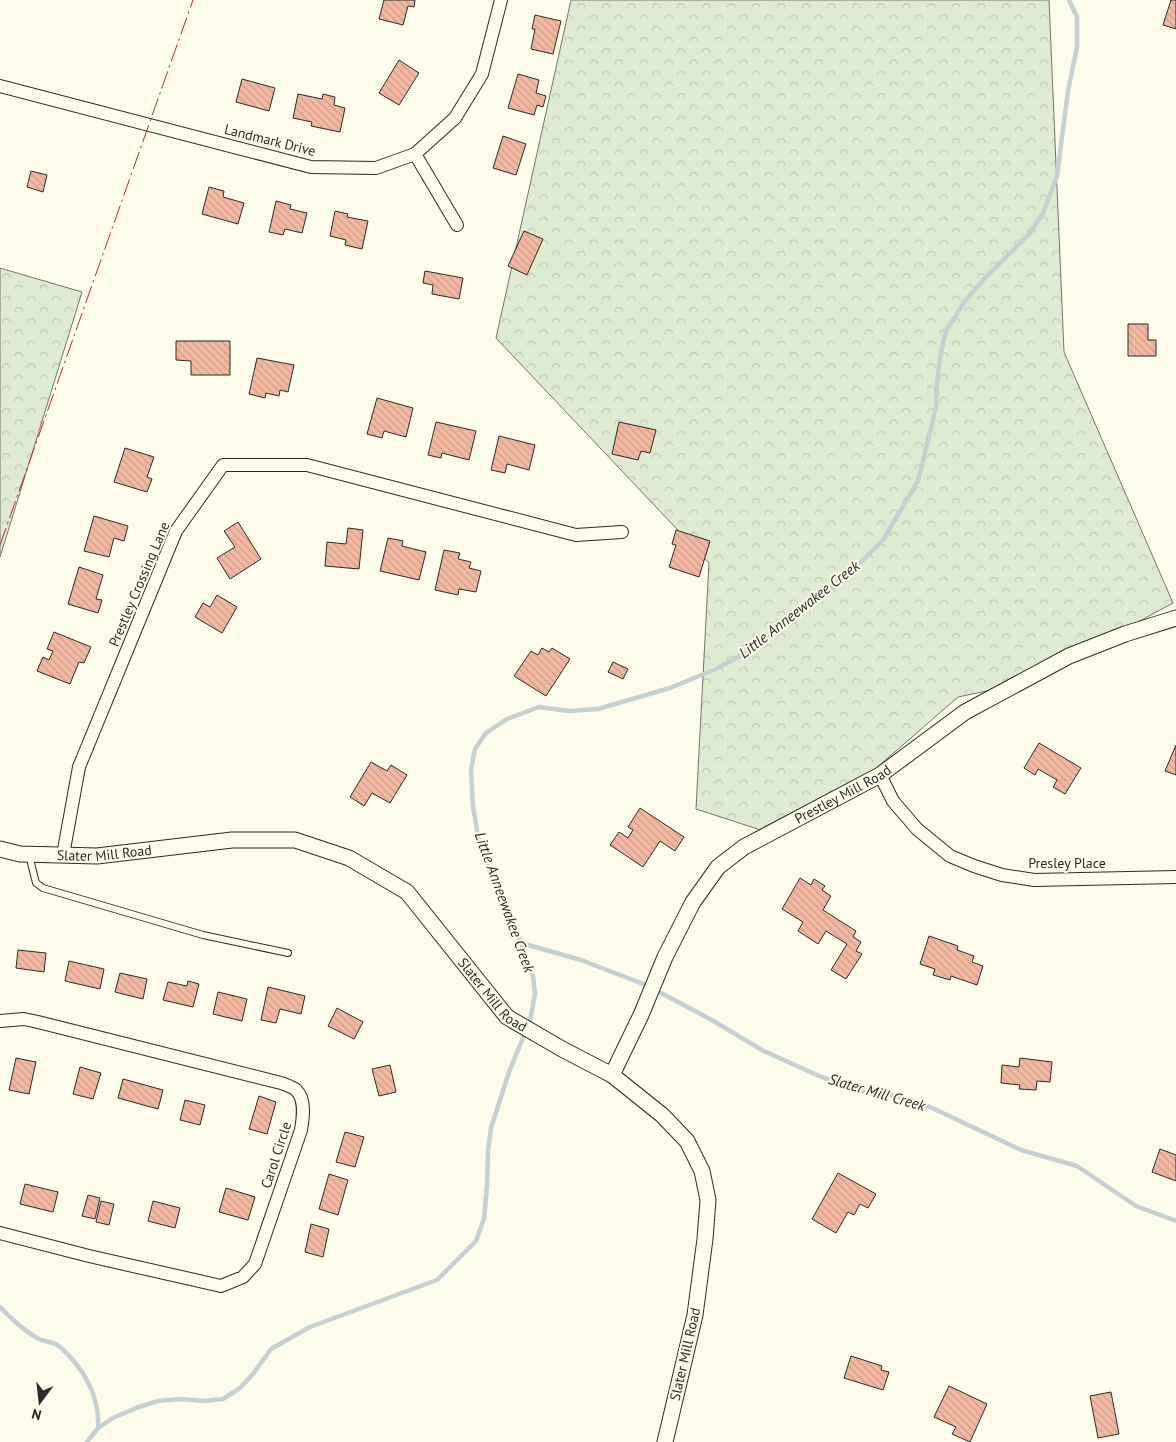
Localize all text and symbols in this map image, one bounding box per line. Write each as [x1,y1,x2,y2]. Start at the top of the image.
street label: Landmark Drive [222,120,318,160]
street label: Prestley Crossing Lane [105,519,173,649]
water label: Little Anneewakee Creek [735,555,864,662]
street label: Prestley Mill Road [792,761,895,828]
water label: Little Anneewakee Creek [471,829,540,976]
street label: Slater Mill Road [57,841,153,865]
street label: Presley Place [1028,854,1106,872]
street label: Slater Mill Road [454,954,530,1036]
water label: Slater Mill Creek [826,1069,929,1115]
street label: Carol Circle [257,1119,295,1191]
street label: Slater Mill Road [666,1306,704,1402]
north arrow [15,1377,65,1427]
text: N [30,1405,43,1424]

